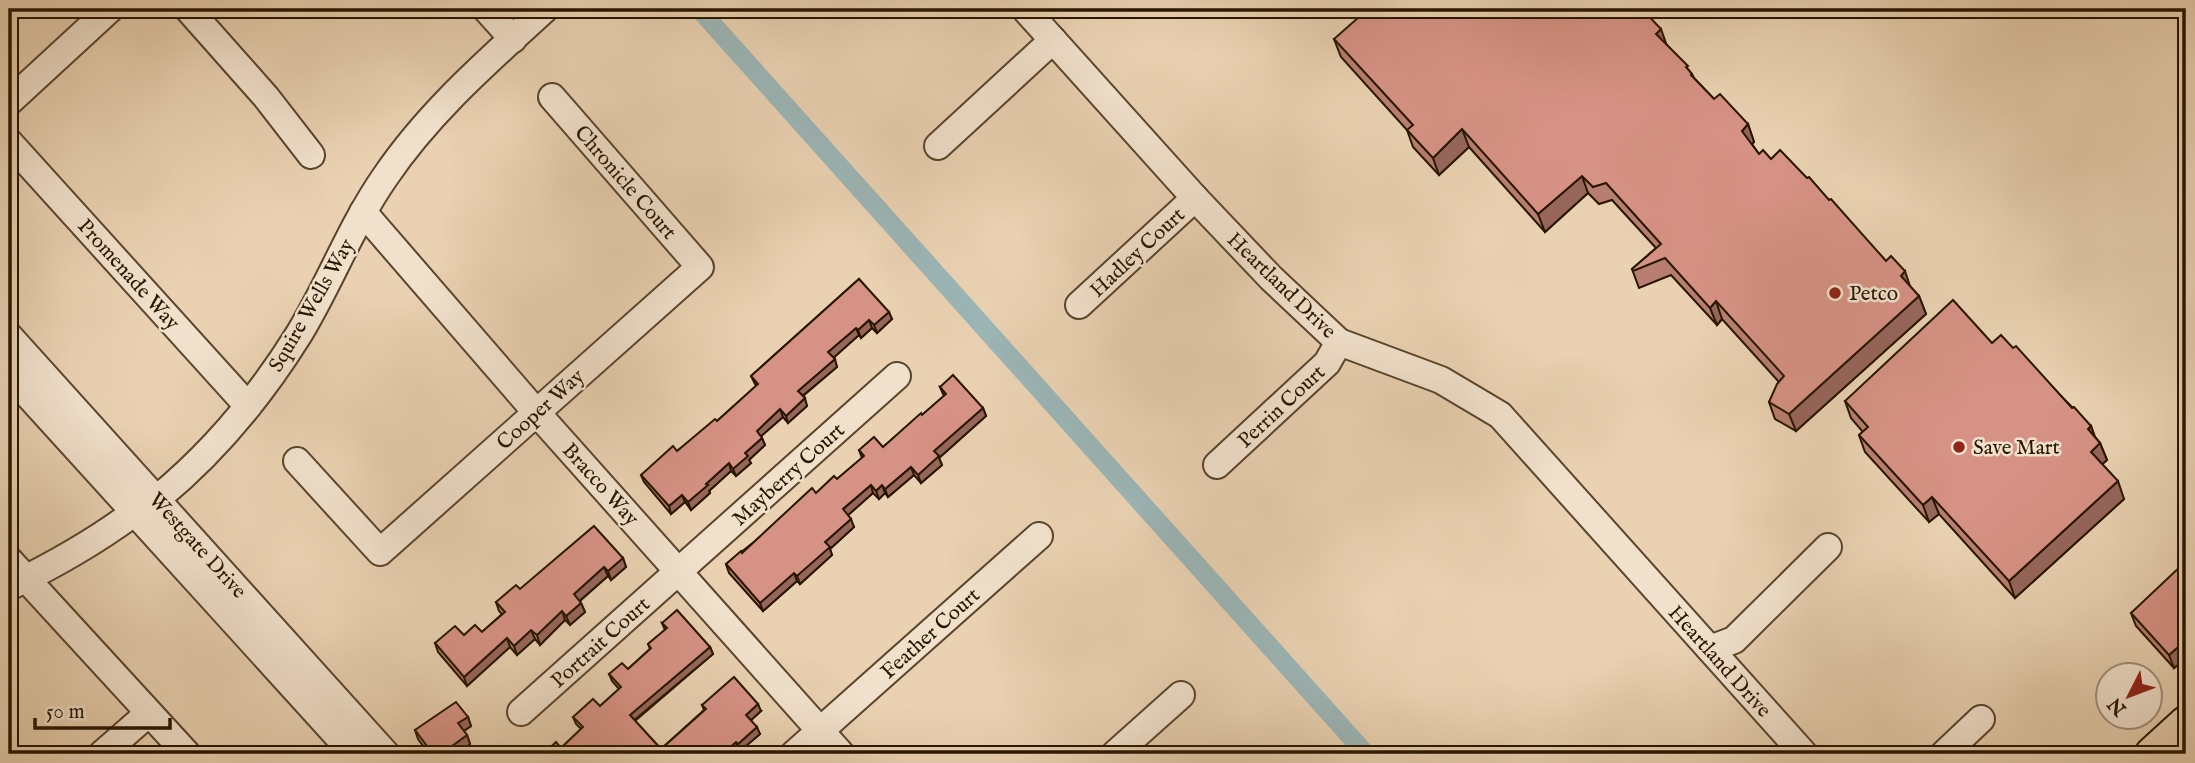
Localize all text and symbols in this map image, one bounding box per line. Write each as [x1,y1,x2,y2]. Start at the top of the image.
street label: Chronicle Court [568,120,682,246]
street label: Hadley Court [1085,202,1191,304]
street label: Promenade Way [71,214,185,337]
street label: Heartland Drive [1220,227,1342,345]
street label: Squire Wells Way [263,234,362,377]
place label: Petco [1849,281,1898,308]
marker: Petco [1827,285,1843,301]
street label: Perrin Court [1232,360,1332,455]
street label: Cooper Way [492,363,591,457]
street label: Mayberry Court [727,417,851,533]
place label: Save Mart [1973,435,2060,462]
street label: Bracco Way [556,438,645,533]
marker: Save Mart [1951,439,1967,455]
street label: Westgate Drive [142,487,252,605]
street label: Feather Court [876,583,986,686]
street label: Portrait Court [546,592,656,695]
street label: Heartland Drive [1661,600,1777,724]
north arrow [2094,662,2164,732]
scale bar [35,686,170,730]
text: N [2103,691,2133,721]
text: 50 m [46,699,85,726]

